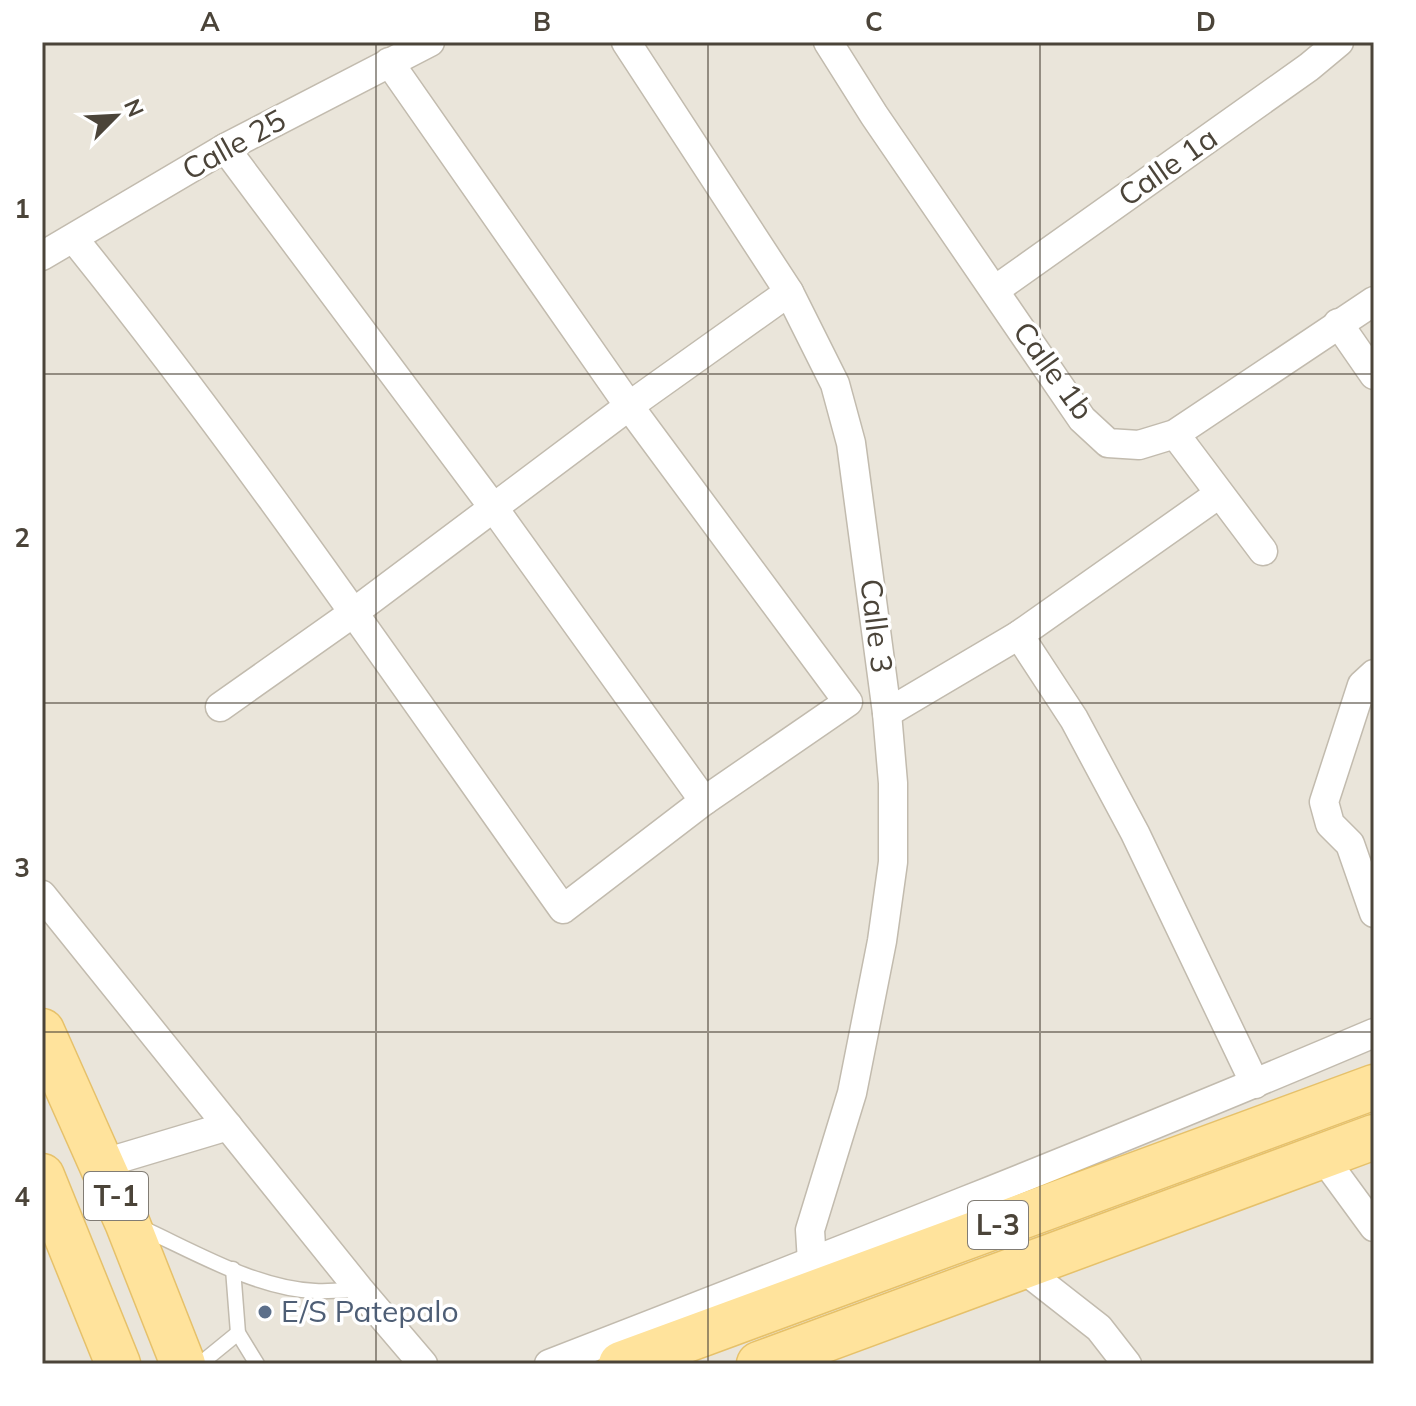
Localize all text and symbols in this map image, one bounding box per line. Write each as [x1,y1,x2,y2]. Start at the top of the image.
text: A [200,5,220,38]
text: B [533,5,551,38]
text: C [865,5,883,38]
text: D [1196,5,1216,38]
north arrow [76,76,156,156]
text: N [118,95,150,121]
street label: Calle 25 [175,100,292,188]
street label: Calle 1a [1110,118,1224,214]
text: 1 [14,192,30,225]
street label: Calle 1b [1005,314,1102,427]
text: 2 [14,521,30,554]
street label: Calle 3 [852,577,902,675]
text: 3 [14,851,30,884]
road number: T-1 [84,1172,148,1220]
text: 4 [14,1180,30,1213]
road number: L-3 [968,1201,1028,1249]
place label: E/S Patepalo [281,1292,459,1330]
marker: E/S Patepalo [256,1303,274,1321]

